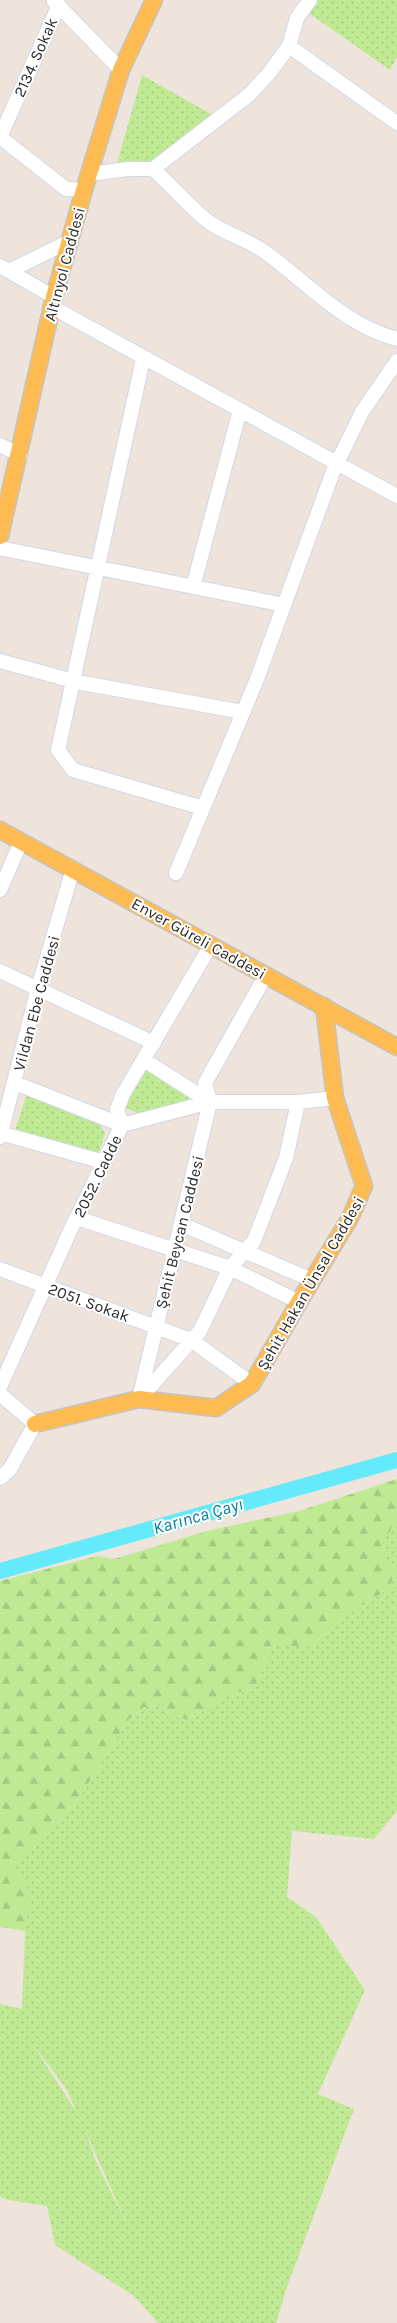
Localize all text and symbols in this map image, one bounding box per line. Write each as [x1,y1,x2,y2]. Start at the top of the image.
street label: 2134. Sokak [10,15,61,100]
street label: Altınyol Caddesi [40,205,89,323]
street label: Enver Güreli Caddesi [128,894,269,983]
street label: Vildan Ebe Caddesi [9,933,64,1073]
street label: 2052. Cadde [69,1132,126,1221]
street label: Şehit Beycan Caddesi [151,1154,208,1311]
street label: Şehit Hakan Ünsal Caddesi [253,1193,368,1374]
street label: 2051. Sokak [46,1279,132,1326]
water label: Karınca Çayı [150,1493,246,1539]

